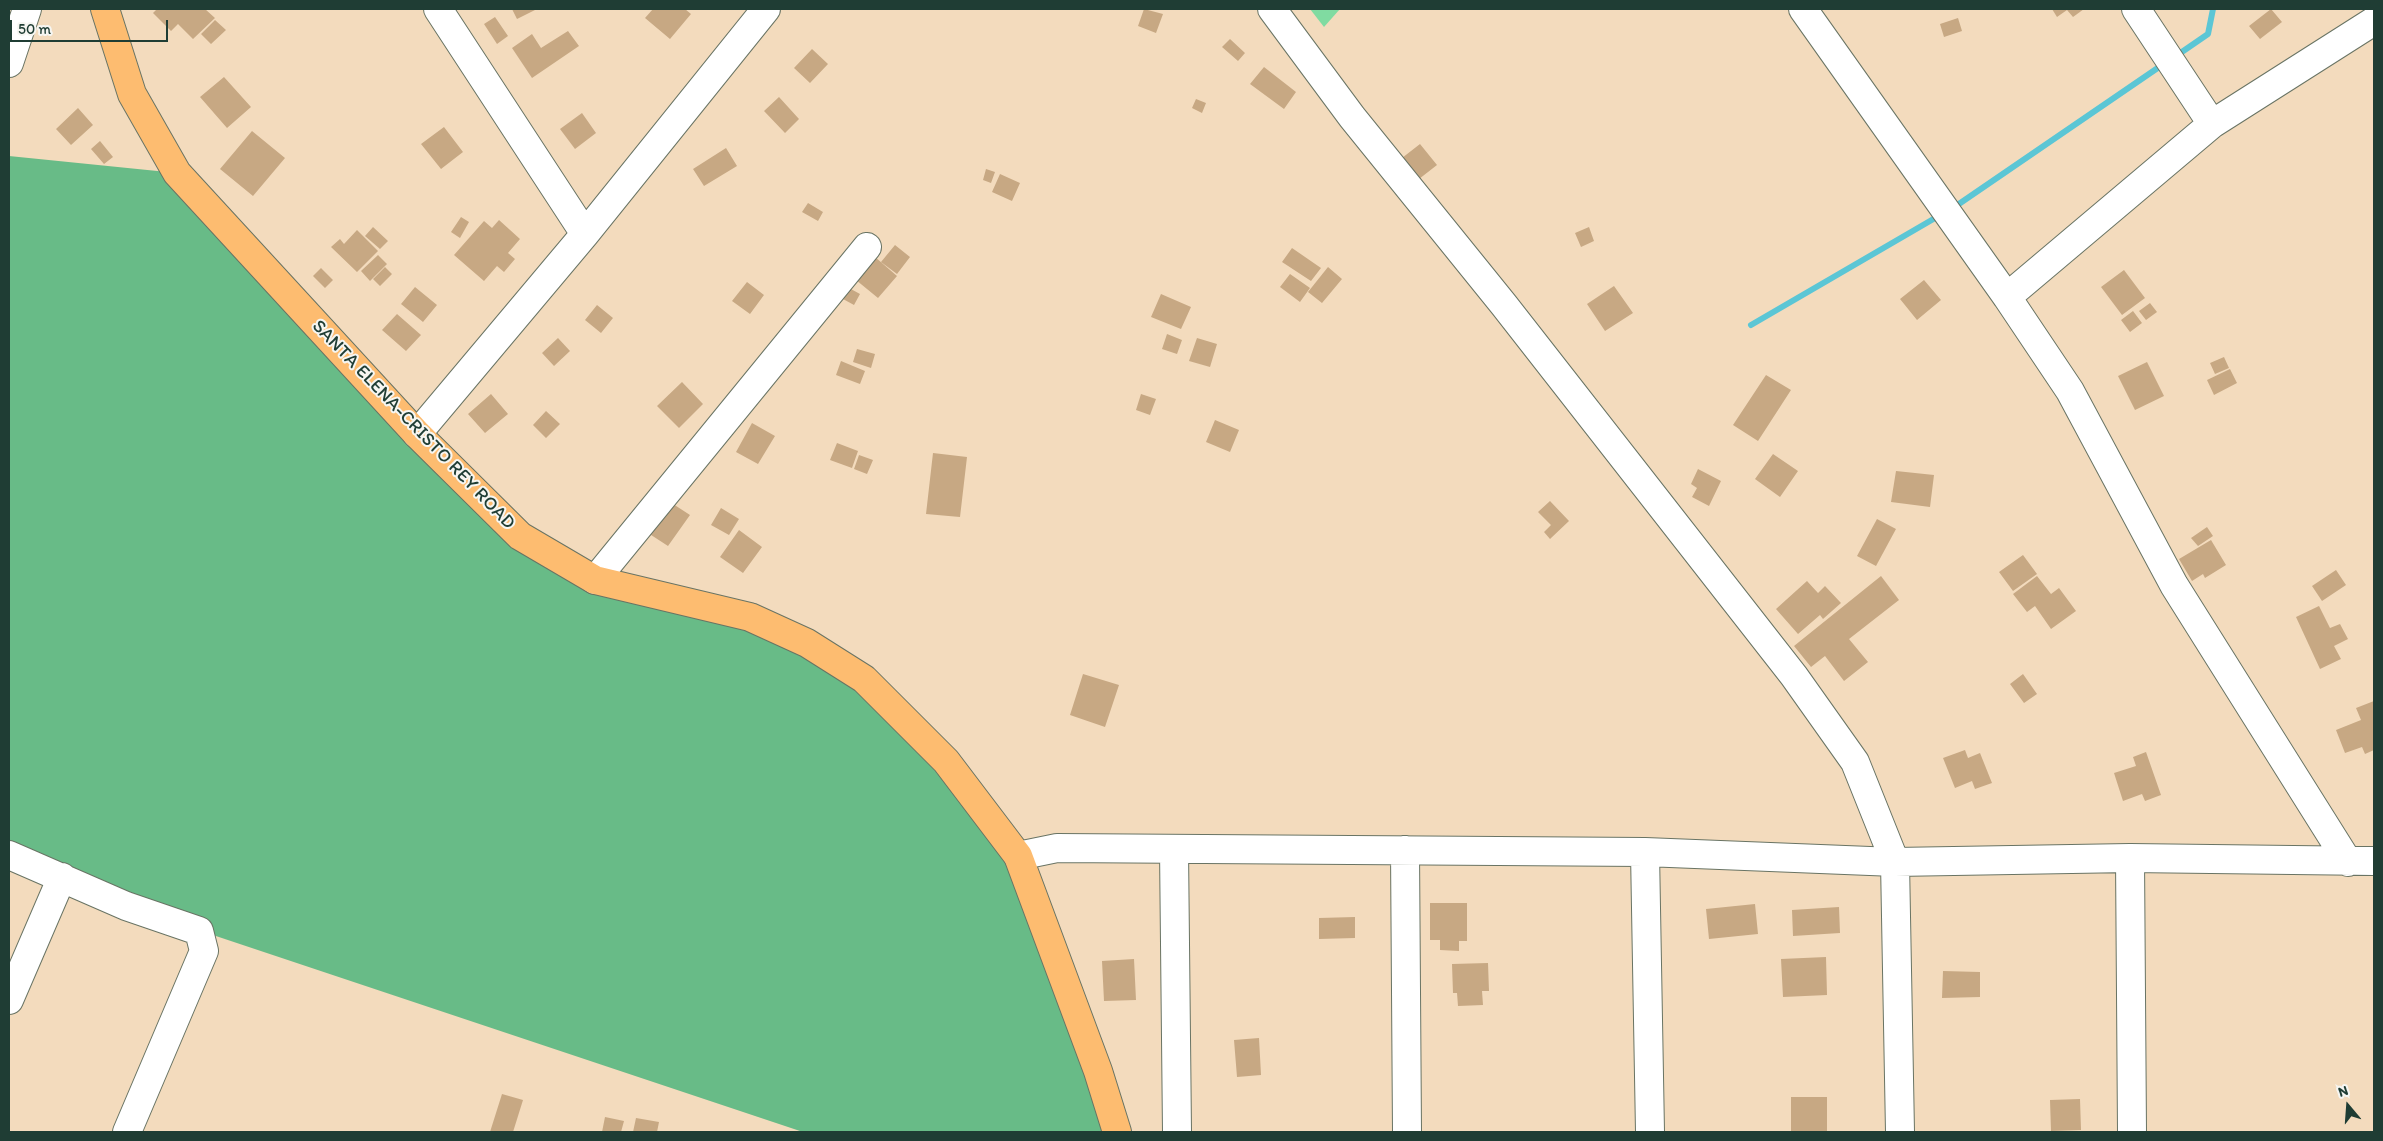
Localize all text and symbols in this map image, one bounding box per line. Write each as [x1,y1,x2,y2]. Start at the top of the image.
scale bar [12,10,170,42]
text: 50 m [18,20,51,38]
street label: SANTA ELENA-CRISTO REY ROAD [307,315,519,535]
north arrow [2323,1081,2373,1131]
text: N [2336,1082,2350,1101]

